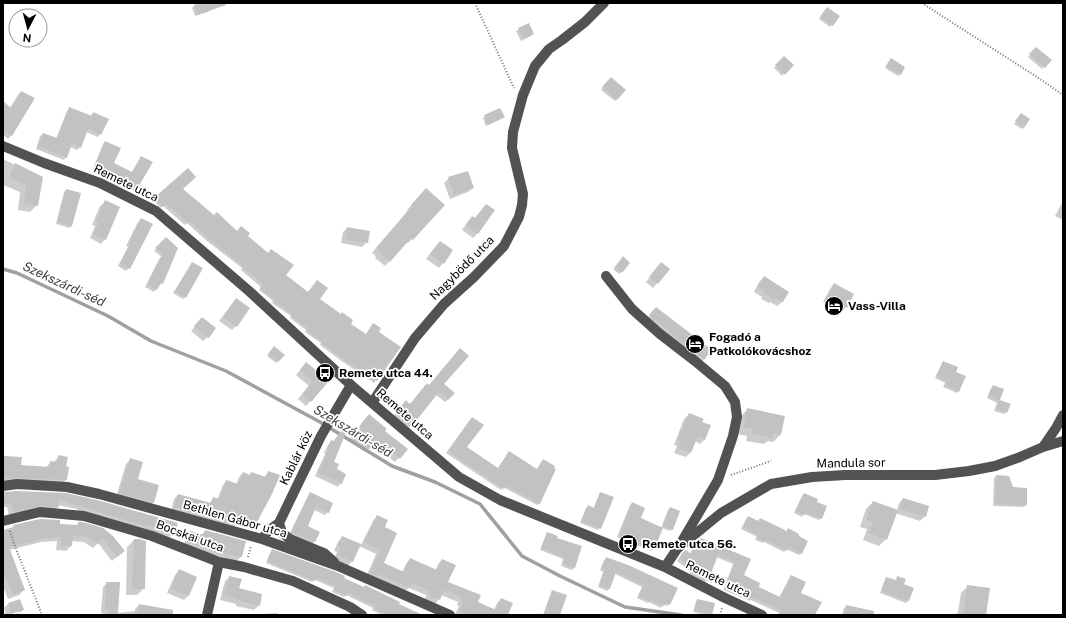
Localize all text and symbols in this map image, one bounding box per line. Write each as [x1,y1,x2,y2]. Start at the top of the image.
north arrow [8,8,48,48]
text: N [22,32,32,44]
street label: Remete utca [91,161,161,205]
street label: Nagybödő utca [427,233,497,303]
water label: Szekszárdi-séd [20,258,108,310]
hotel icon: Vass-Villa [823,295,845,317]
place label: Vass-Villa [848,299,906,313]
place label: Fogadó a Patkolókovácshoz [709,330,811,358]
hotel icon: Fogadó a Patkolókovácshoz [684,333,706,355]
bus stop icon: Remete utca 44. [314,362,336,384]
place label: Remete utca 44. [339,366,433,380]
street label: Remete utca [374,386,436,442]
water label: Szekszárdi-séd [311,402,395,461]
street label: Kablár köz [277,428,315,487]
street label: Mandula sor [816,455,886,471]
street label: Bethlen Gábor utca [181,497,289,541]
street label: Bocskai utca [154,517,226,555]
bus stop icon: Remete utca 56. [617,533,639,555]
place label: Remete utca 56. [642,537,736,551]
street label: Remete utca [683,557,753,601]

